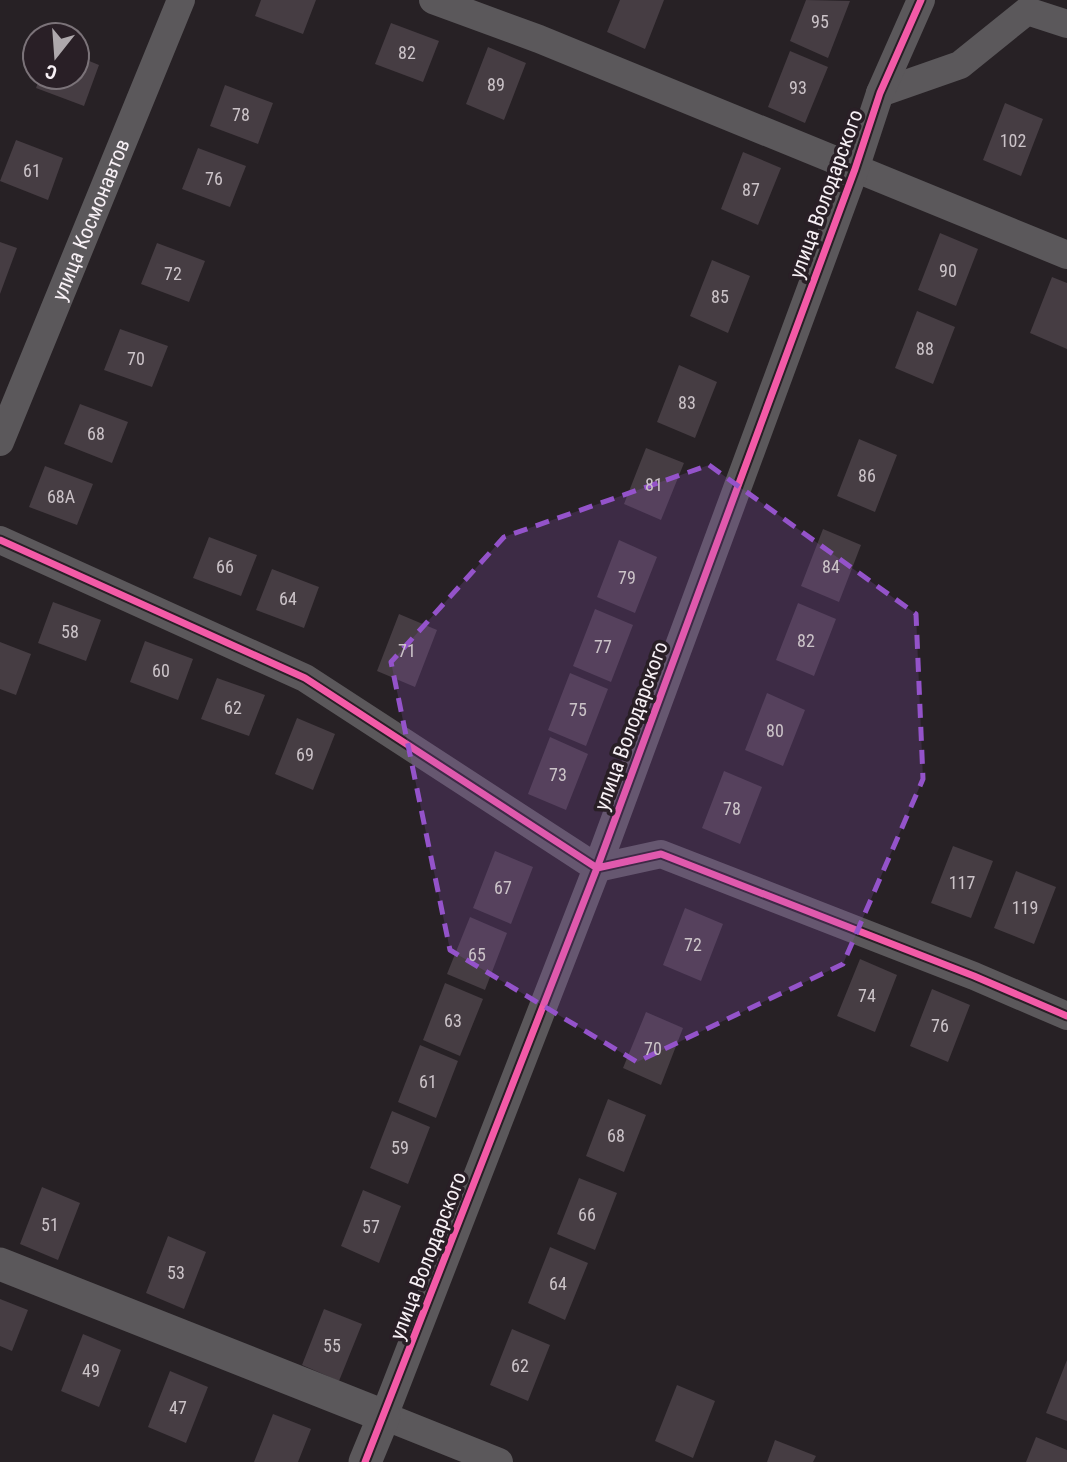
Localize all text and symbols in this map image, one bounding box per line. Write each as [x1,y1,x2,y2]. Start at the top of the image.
house number: 95 [811,11,829,32]
north arrow [21,21,91,91]
house number: 82 [398,42,416,63]
text: С [42,59,60,84]
house number: 89 [487,74,505,95]
house number: 93 [789,77,807,98]
house number: 78 [232,104,250,125]
street label: улица Володарского [784,106,868,282]
house number: 102 [1000,130,1026,151]
street label: улица Космонавтов [47,136,135,304]
house number: 61 [23,160,41,181]
house number: 76 [205,168,223,189]
house number: 87 [742,179,760,200]
house number: 90 [939,260,957,281]
house number: 72 [164,263,182,284]
house number: 85 [711,286,729,307]
house number: 88 [916,338,934,359]
house number: 70 [127,348,145,369]
house number: 83 [678,392,696,413]
house number: 68 [87,423,105,444]
house number: 86 [858,465,876,486]
house number: 81 [645,474,663,495]
house number: 68А [47,486,76,507]
house number: 66 [216,556,234,577]
house number: 84 [822,556,840,577]
house number: 79 [618,567,636,588]
house number: 64 [279,588,297,609]
house number: 58 [61,621,79,642]
house number: 82 [797,630,815,651]
house number: 77 [594,636,612,657]
street label: улица Володарского [589,638,673,814]
house number: 71 [398,640,416,661]
house number: 60 [152,660,170,681]
house number: 62 [224,697,242,718]
house number: 75 [569,699,587,720]
house number: 80 [766,720,784,741]
house number: 69 [296,744,314,765]
house number: 73 [549,764,567,785]
house number: 78 [723,798,741,819]
house number: 117 [949,872,975,893]
house number: 67 [494,877,512,898]
house number: 119 [1012,897,1038,918]
house number: 72 [684,934,702,955]
house number: 65 [468,944,486,965]
house number: 74 [858,985,876,1006]
house number: 63 [444,1010,462,1031]
house number: 76 [931,1015,949,1036]
house number: 70 [644,1038,662,1059]
house number: 61 [419,1071,437,1092]
house number: 68 [607,1125,625,1146]
house number: 59 [391,1137,409,1158]
street label: улица Володарского [385,1169,471,1343]
house number: 66 [578,1204,596,1225]
house number: 51 [41,1214,59,1235]
house number: 57 [362,1216,380,1237]
house number: 53 [167,1262,185,1283]
house number: 64 [549,1273,567,1294]
house number: 55 [323,1335,341,1356]
house number: 62 [511,1355,529,1376]
house number: 49 [82,1360,100,1381]
house number: 47 [169,1397,187,1418]

